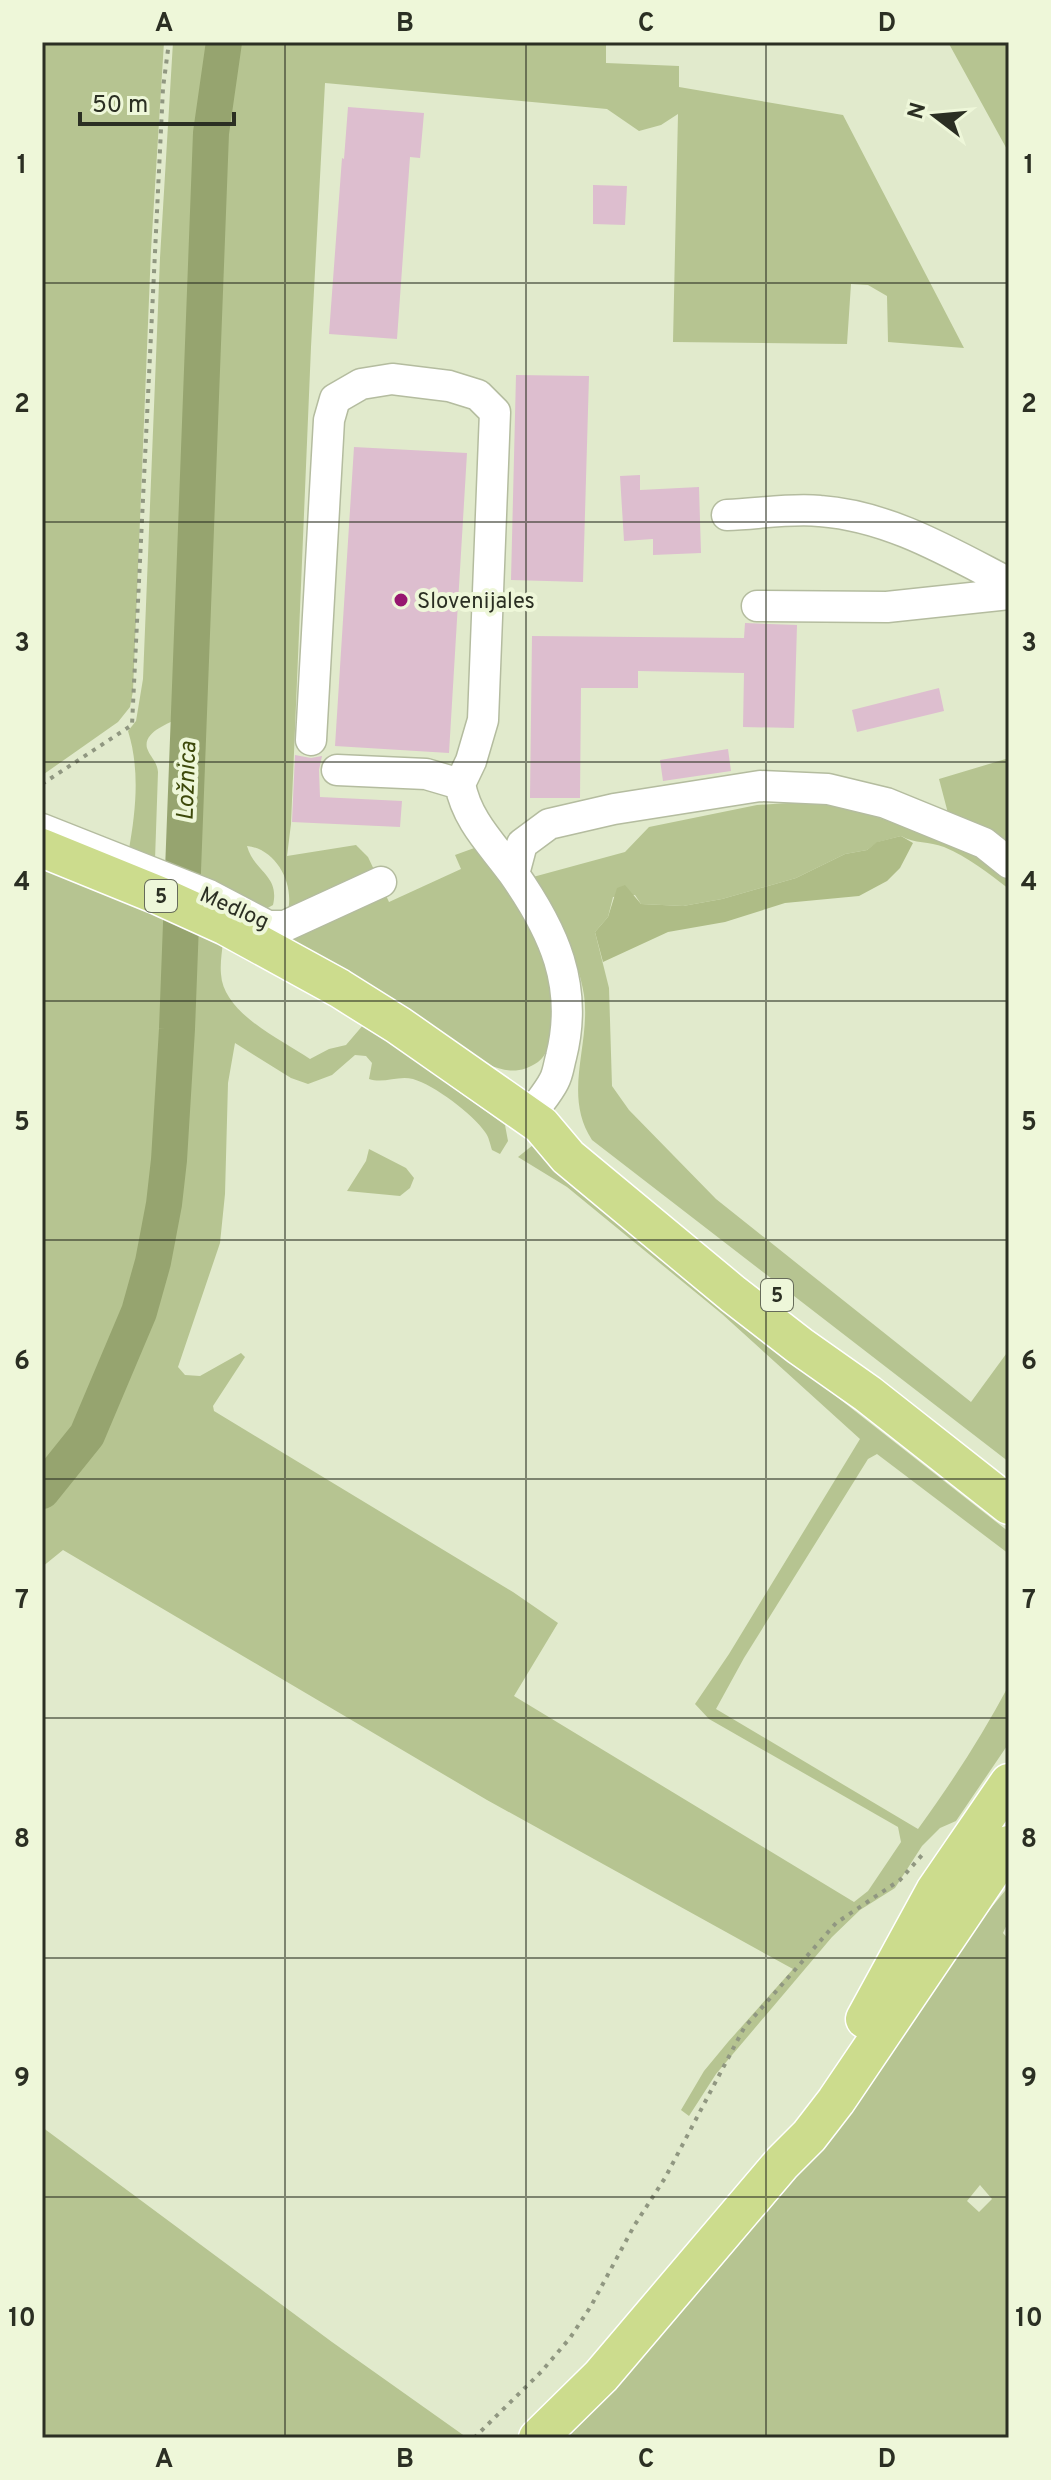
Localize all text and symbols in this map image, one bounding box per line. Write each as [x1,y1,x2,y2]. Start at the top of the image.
text: A [155,8,173,41]
text: B [396,8,414,41]
text: C [638,8,654,41]
text: D [878,8,896,41]
scale bar [80,76,234,126]
north arrow [895,76,975,156]
text: 50 m [92,91,148,121]
text: N [903,100,933,122]
text: 1 [17,150,27,183]
text: 1 [1024,150,1034,183]
text: 2 [14,389,30,422]
text: 2 [1021,389,1037,422]
place label: Slovenijales [417,589,535,616]
marker: Slovenijales [392,591,410,609]
text: 3 [14,628,30,661]
text: 3 [1021,628,1037,661]
water label: Ložnica [172,740,204,821]
text: 4 [14,867,30,900]
text: 4 [1021,867,1037,900]
road number: 5 [145,880,177,912]
street label: Medlog [195,882,273,936]
text: 5 [14,1107,30,1140]
text: 5 [1021,1107,1037,1140]
road number: 5 [761,1279,793,1311]
text: 6 [14,1346,30,1379]
text: 6 [1021,1346,1037,1379]
text: 7 [15,1585,29,1618]
text: 7 [1022,1585,1036,1618]
text: 8 [14,1824,30,1857]
text: 8 [1021,1824,1037,1857]
text: 9 [14,2063,30,2096]
text: 9 [1021,2063,1037,2096]
text: 10 [8,2303,36,2336]
text: 10 [1015,2303,1043,2336]
text: A [155,2444,173,2477]
text: B [396,2444,414,2477]
text: C [638,2444,654,2477]
text: D [878,2444,896,2477]

